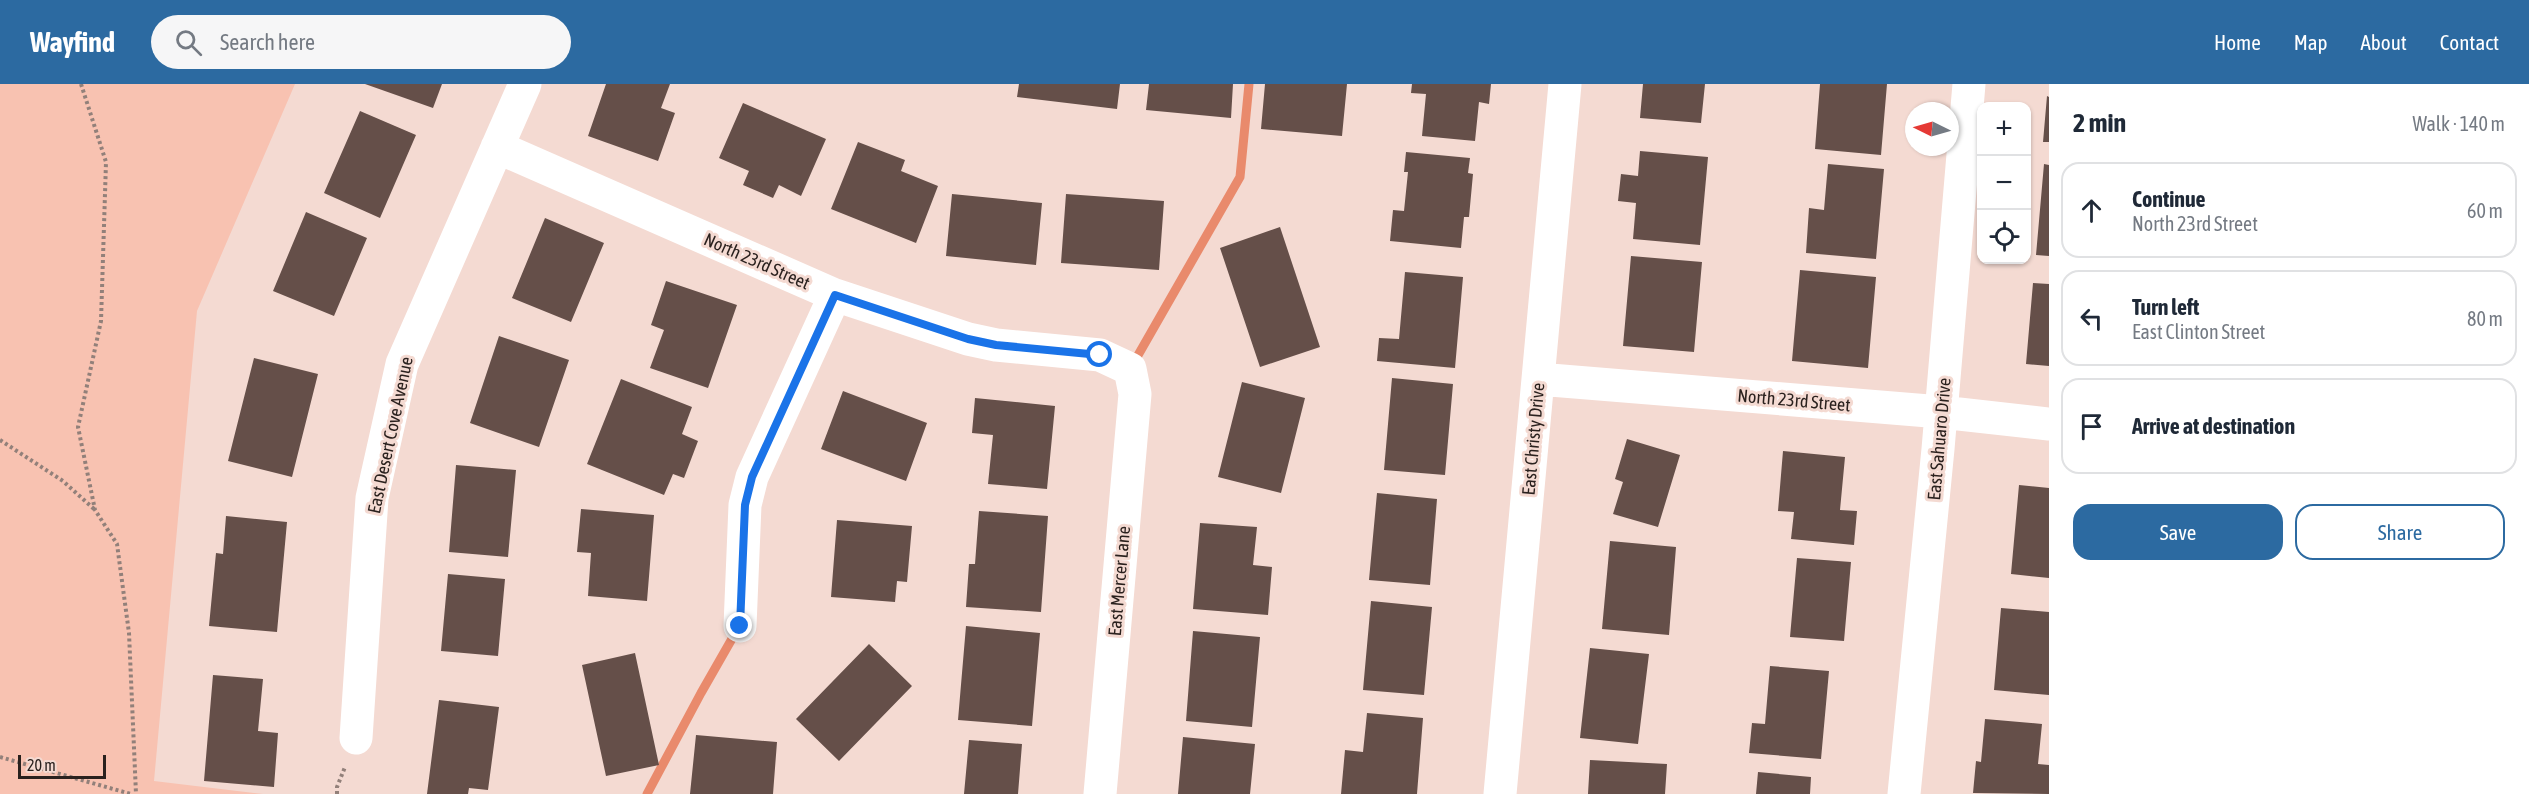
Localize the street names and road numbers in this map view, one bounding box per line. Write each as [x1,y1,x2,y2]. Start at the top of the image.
street label: North 23rd Street [701,228,813,294]
street label: East Desert Cove Avenue [363,355,417,515]
street label: East Sahuaro Drive [1923,377,1955,501]
street label: East Christy Drive [1518,382,1548,496]
street label: North 23rd Street [1737,385,1851,415]
street label: East Mercer Lane [1104,525,1134,637]

